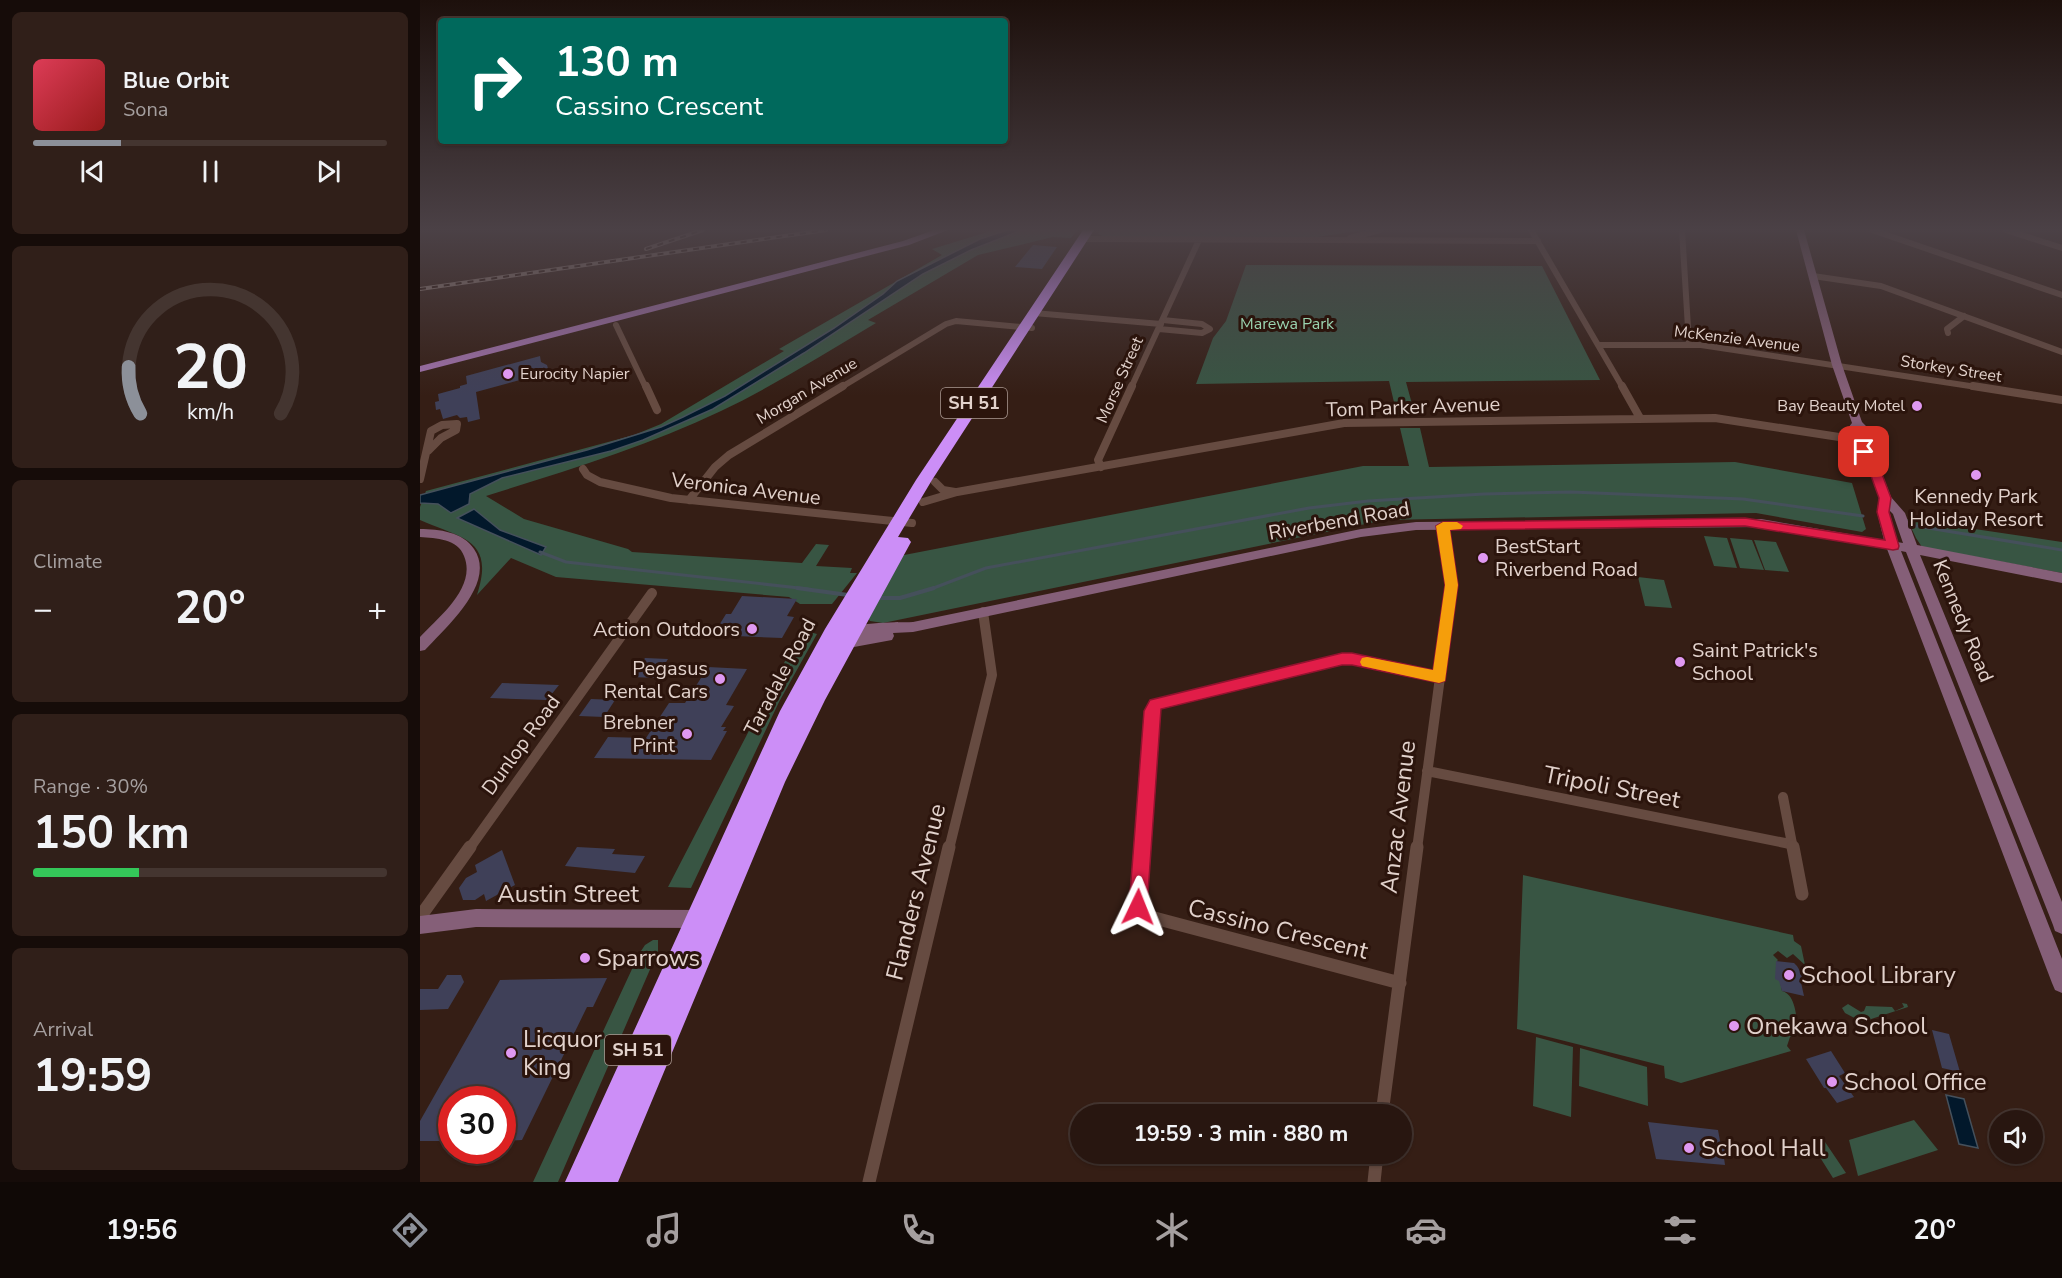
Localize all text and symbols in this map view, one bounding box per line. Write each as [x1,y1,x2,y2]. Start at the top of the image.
text: 130 m [555,34,679,91]
icon: right [456,42,534,120]
text: Blue Orbit [123,66,229,96]
text: Cassino Crescent [555,88,763,125]
text: Sona [123,96,168,123]
icon: previous [76,155,109,188]
icon: pause [194,155,227,188]
icon: next [312,155,345,188]
park label: Marewa Park [1240,313,1335,335]
street label: McKenzie Avenue [1673,320,1801,358]
text: 20 [173,325,247,410]
street label: Morse Street [1091,333,1149,427]
street label: Storkey Street [1899,350,2004,388]
street label: Morgan Avenue [753,352,861,430]
place label: Eurocity Napier [520,363,630,385]
marker: Eurocity Napier [501,367,515,381]
road number: SH 51 [941,388,1007,418]
street label: Tom Parker Avenue [1325,390,1501,424]
place label: Bay Beauty Motel [1777,395,1905,417]
text: km/h [186,397,234,427]
marker: Bay Beauty Motel [1910,399,1924,413]
pin [1838,426,1889,477]
icon: arrive [1847,435,1880,468]
street label: Veronica Avenue [669,466,822,512]
marker: Kennedy Park Holiday Resort [1969,468,1983,482]
place label: Kennedy Park Holiday Resort [1909,483,2044,533]
street label: Riverbend Road [1266,495,1412,547]
place label: BestStart Riverbend Road [1495,533,1638,583]
text: Climate [33,548,102,575]
marker: BestStart Riverbend Road [1476,551,1490,565]
street label: Kennedy Road [1926,556,2000,686]
text: 20° [174,578,246,639]
text: − [33,587,53,632]
text: + [367,587,387,632]
street label: Taradale Road [738,614,822,740]
place label: Action Outdoors [593,616,740,643]
marker: Action Outdoors [745,622,759,636]
place label: Saint Patrick's School [1692,637,1818,687]
place label: Pegasus Rental Cars [604,655,708,705]
marker: Saint Patrick's School [1673,655,1687,669]
marker: Pegasus Rental Cars [713,672,727,686]
street label: Dunlop Road [475,689,567,801]
place label: Brebner Print [603,709,676,759]
marker: Brebner Print [680,727,694,741]
street label: Anzac Avenue [1373,739,1423,895]
street label: Tripoli Street [1541,758,1684,816]
text: Range · 30% [33,773,148,800]
street label: Flanders Avenue [879,800,953,984]
text: 150 km [33,803,190,864]
position arrow [1106,875,1170,939]
street label: Austin Street [497,878,639,910]
street label: Cassino Crescent [1184,891,1372,967]
place label: Sparrows [597,942,700,974]
marker: Sparrows [578,951,592,965]
place label: School Library [1801,959,1957,991]
marker: School Library [1782,968,1796,982]
place label: Onekawa School [1746,1010,1927,1042]
text: Arrival [33,1016,93,1043]
marker: Onekawa School [1727,1019,1741,1033]
place label: Licquor King [523,1023,602,1083]
road number: SH 51 [605,1035,671,1065]
text: 19:59 [33,1046,152,1107]
marker: Licquor King [504,1046,518,1060]
place label: School Office [1844,1066,1987,1098]
marker: School Office [1825,1075,1839,1089]
speed limit sign: 30 [438,1086,516,1164]
map controls [1989,1110,2043,1164]
button: sound [1989,1110,2043,1164]
text: 19:59 · 3 min · 880 m [1134,1119,1348,1149]
place label: School Hall [1701,1132,1826,1164]
marker: School Hall [1682,1141,1696,1155]
icon: directions [389,1209,431,1251]
icon: music [643,1209,685,1251]
icon: phone [897,1209,939,1251]
icon: climate [1151,1209,1193,1251]
icon: car [1405,1209,1447,1251]
icon: filters [1659,1209,1701,1251]
text: 19:56 [106,1212,177,1249]
text: 20° [1913,1212,1956,1249]

